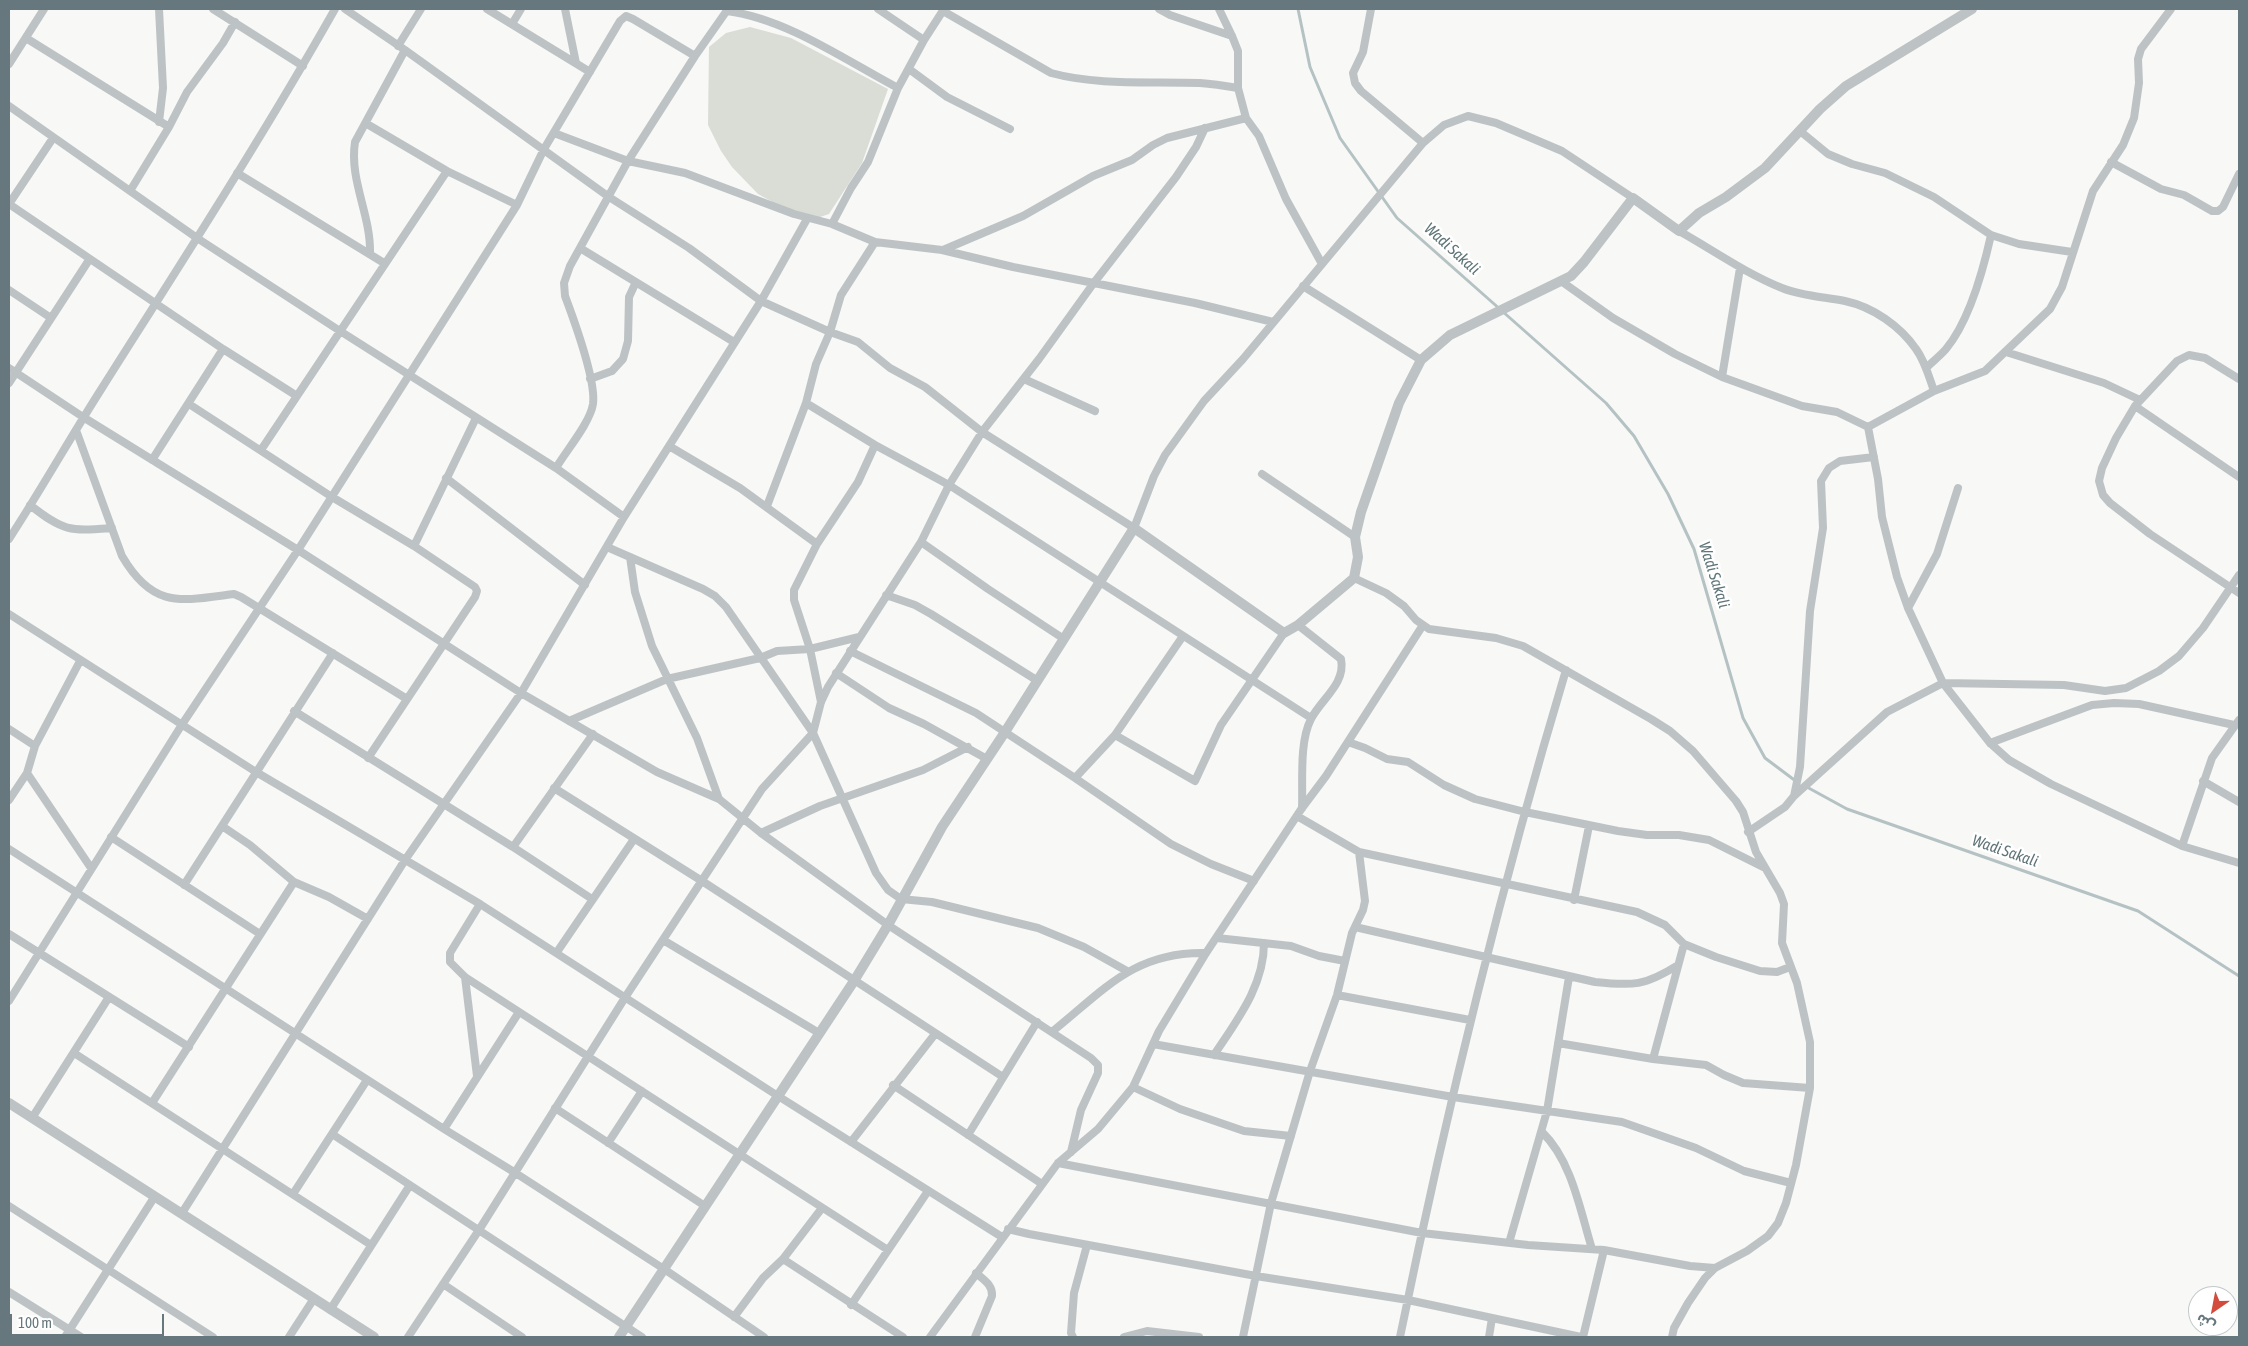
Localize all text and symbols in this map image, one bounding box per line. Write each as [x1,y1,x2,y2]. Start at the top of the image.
water label: Wadi Sakali [1420,219,1484,279]
water label: Wadi Sakali [1694,540,1734,610]
water label: Wadi Sakali [1970,831,2040,871]
north arrow [2188,1286,2238,1336]
scale bar [12,1304,166,1336]
text: ش [2193,1311,2218,1335]
text: 100 m [18,1314,52,1331]

